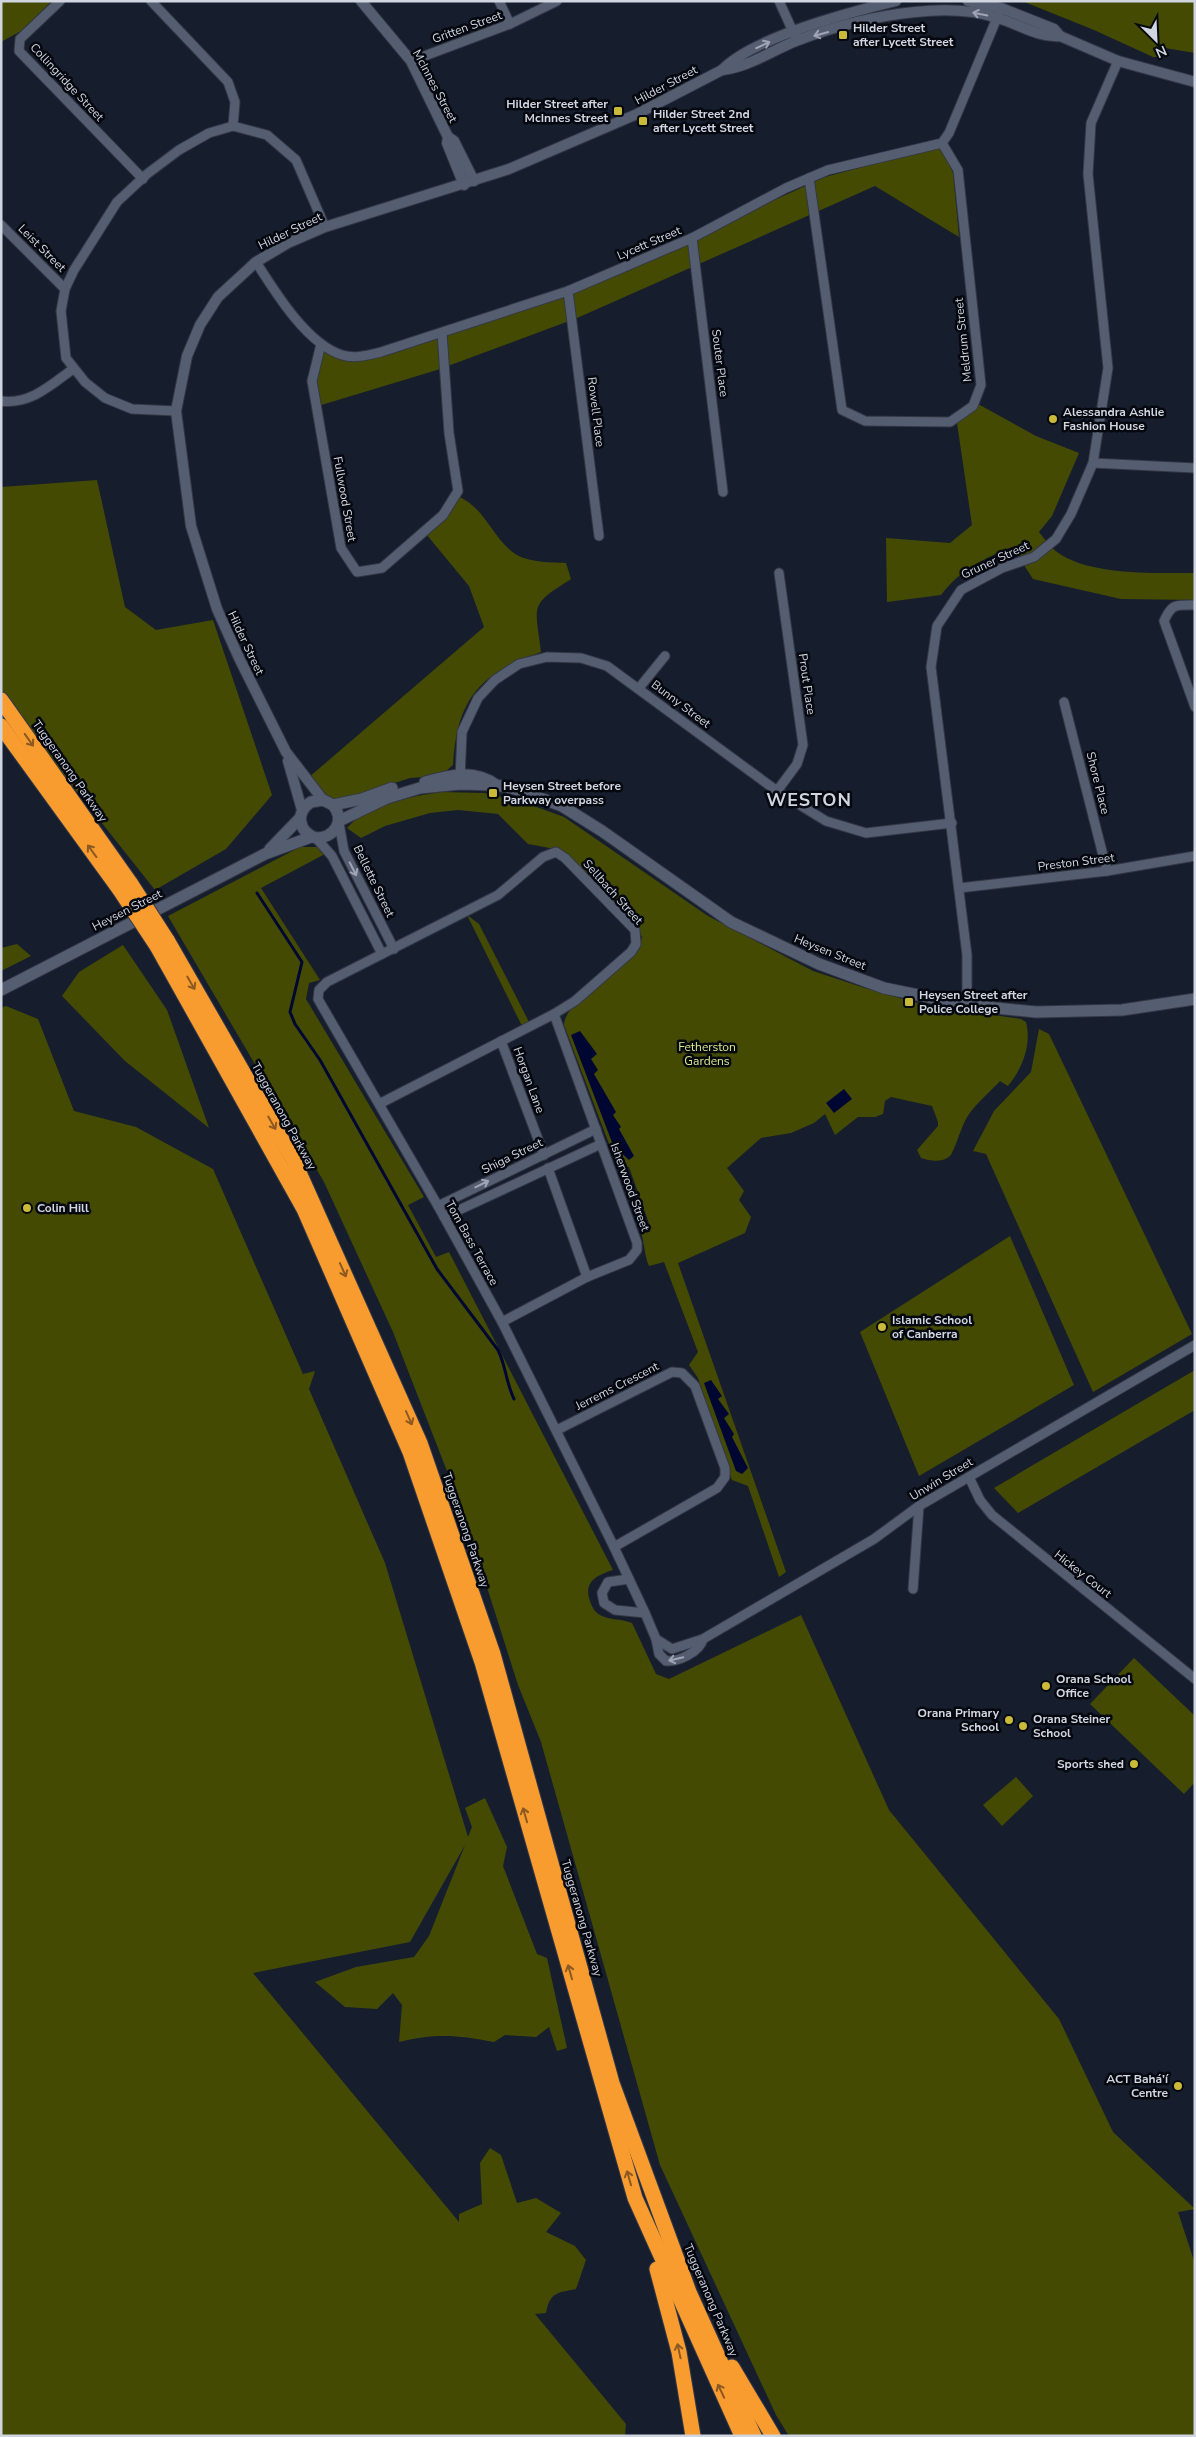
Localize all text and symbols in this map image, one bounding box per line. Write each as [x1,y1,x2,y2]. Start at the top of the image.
street label: Gritten Street [430,7,505,47]
one-way arrow [973,8,989,18]
north arrow [1131,15,1181,65]
place label: Hilder Street after Lycett Street [853,20,954,50]
one-way arrow [813,29,829,39]
marker: Hilder Street after Lycett Street [837,29,849,41]
street label: Collingridge Street [27,39,108,125]
one-way arrow [755,40,770,49]
text: N [1152,41,1170,62]
street label: McInnes Street [409,47,461,126]
street label: Hilder Street [632,61,701,108]
place label: Hilder Street after McInnes Street [506,96,608,126]
marker: Hilder Street after McInnes Street [612,105,624,117]
place label: Hilder Street 2nd after Lycett Street [653,106,754,136]
marker: Hilder Street 2nd after Lycett Street [637,115,649,127]
street label: Hilder Street [256,208,325,253]
street label: Leist Street [15,221,70,276]
street label: Lycett Street [615,222,684,264]
street label: Meldrum Street [951,296,975,383]
street label: Souter Place [708,328,732,398]
street label: Rowell Place [584,376,608,448]
place label: Alessandra Ashlie Fashion House [1063,404,1165,434]
marker: Alessandra Ashlie Fashion House [1047,413,1059,425]
street label: Fullwood Street [330,455,361,544]
street label: Gruner Street [959,537,1032,583]
street label: Hilder Street [224,608,268,678]
street label: Prout Place [795,652,819,716]
street label: Bunny Street [648,676,715,732]
street label: Tuggeranong Parkway [29,717,112,826]
one-way arrow [24,733,34,747]
street label: Shore Place [1083,750,1113,816]
place label: Heysen Street before Parkway overpass [503,778,621,808]
marker: Heysen Street before Parkway overpass [487,787,499,799]
district label: WESTON [766,788,852,812]
street label: Bellette Street [350,842,399,920]
one-way arrow [86,845,97,858]
street label: Preston Street [1037,849,1116,875]
street label: Sellbach Street [579,856,647,929]
one-way arrow [349,861,358,876]
street label: Heysen Street [89,885,165,934]
street label: Heysen Street [792,930,869,974]
one-way arrow [186,975,196,989]
place label: Heysen Street after Police College [919,987,1028,1017]
marker: Heysen Street after Police College [903,996,915,1008]
park label: Fetherston Gardens [678,1039,736,1069]
street label: Horgan Lane [510,1045,548,1115]
street label: Tuggeranong Parkway [248,1059,321,1173]
one-way arrow [268,1116,278,1130]
street label: Shiga Street [479,1134,546,1178]
street label: Isherwood Street [607,1141,654,1234]
one-way arrow [474,1179,489,1189]
street label: Tom Bass Terrace [442,1198,502,1288]
place label: Colin Hill [37,1200,89,1216]
marker: Colin Hill [21,1202,33,1214]
one-way arrow [338,1262,348,1277]
place label: Islamic School of Canberra [892,1312,972,1342]
marker: Islamic School of Canberra [876,1321,888,1333]
street label: Jerrems Crescent [572,1358,662,1414]
one-way arrow [405,1410,415,1425]
street label: Unwin Street [906,1453,976,1504]
street label: Tuggeranong Parkway [439,1470,493,1590]
street label: Hickey Court [1051,1547,1116,1602]
one-way arrow [668,1655,684,1664]
place label: Orana School Office [1056,1671,1132,1701]
marker: Orana School Office [1040,1680,1052,1692]
place label: Orana Primary School [918,1705,1000,1735]
place label: Orana Steiner School [1033,1711,1111,1741]
marker: Orana Primary School [1003,1714,1015,1726]
marker: Orana Steiner School [1017,1720,1029,1732]
place label: Sports shed [1057,1756,1124,1772]
marker: Sports shed [1128,1758,1140,1770]
one-way arrow [520,1808,530,1824]
street label: Tuggeranong Parkway [558,1858,607,1979]
one-way arrow [564,1964,574,1980]
place label: ACT Bahá’í Centre [1106,2071,1169,2101]
marker: ACT Bahá’í Centre [1172,2080,1184,2092]
one-way arrow [624,2170,634,2186]
street label: Tuggeranong Parkway [680,2241,742,2359]
one-way arrow [674,2343,683,2359]
one-way arrow [716,2384,726,2399]

